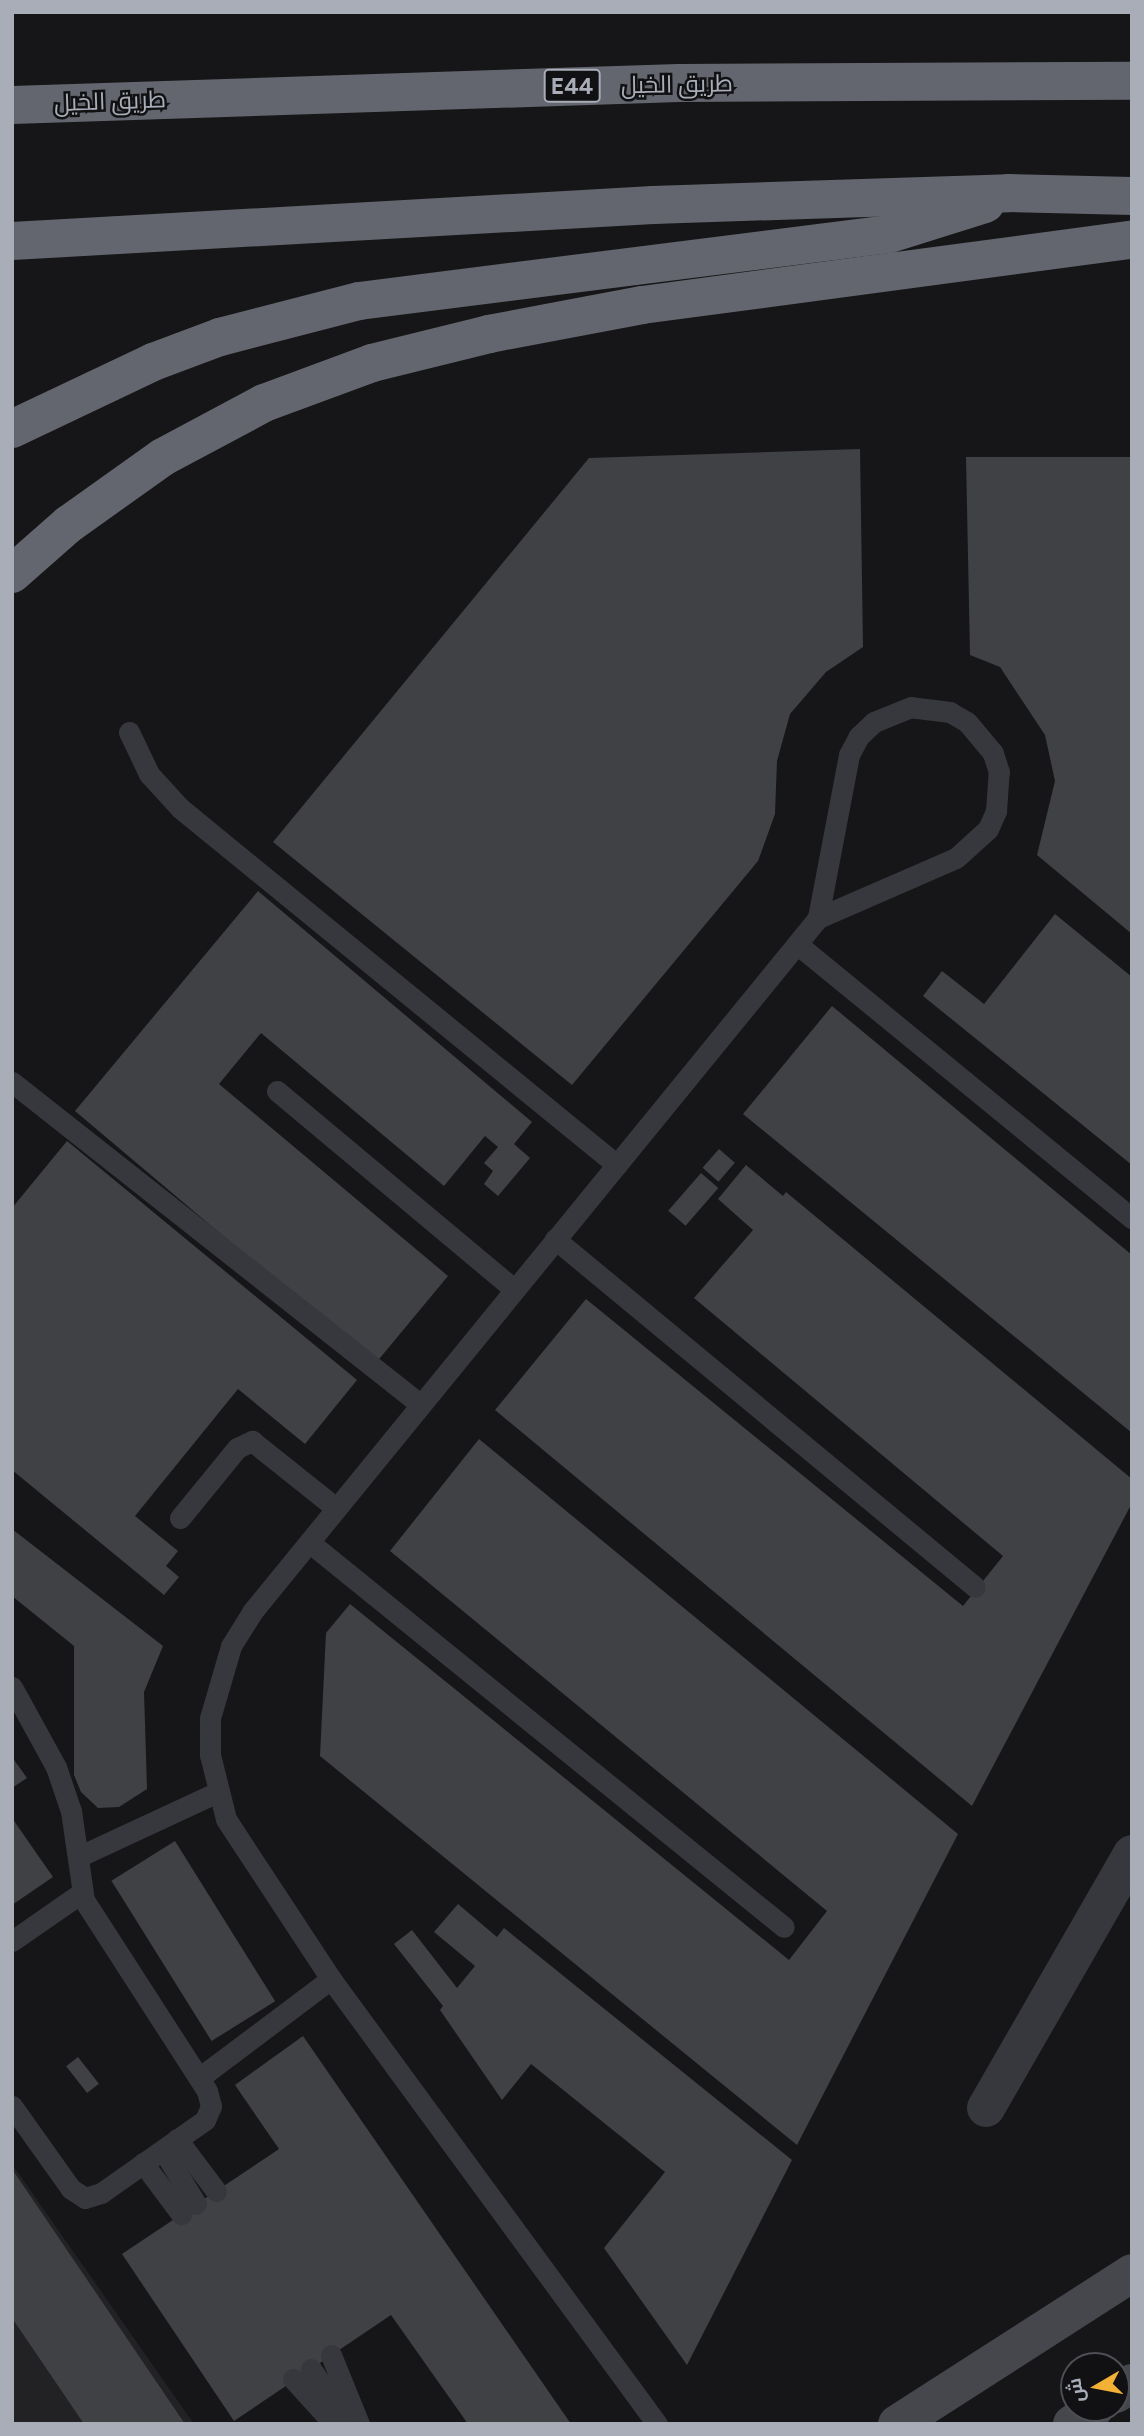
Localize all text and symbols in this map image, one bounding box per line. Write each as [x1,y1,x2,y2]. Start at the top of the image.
road number: E44 [542,66,602,106]
street label: طريق الخيل [621,69,733,99]
street label: طريق الخيل [53,85,167,117]
north arrow [1060,2352,1130,2422]
text: ش [1062,2376,1089,2404]

